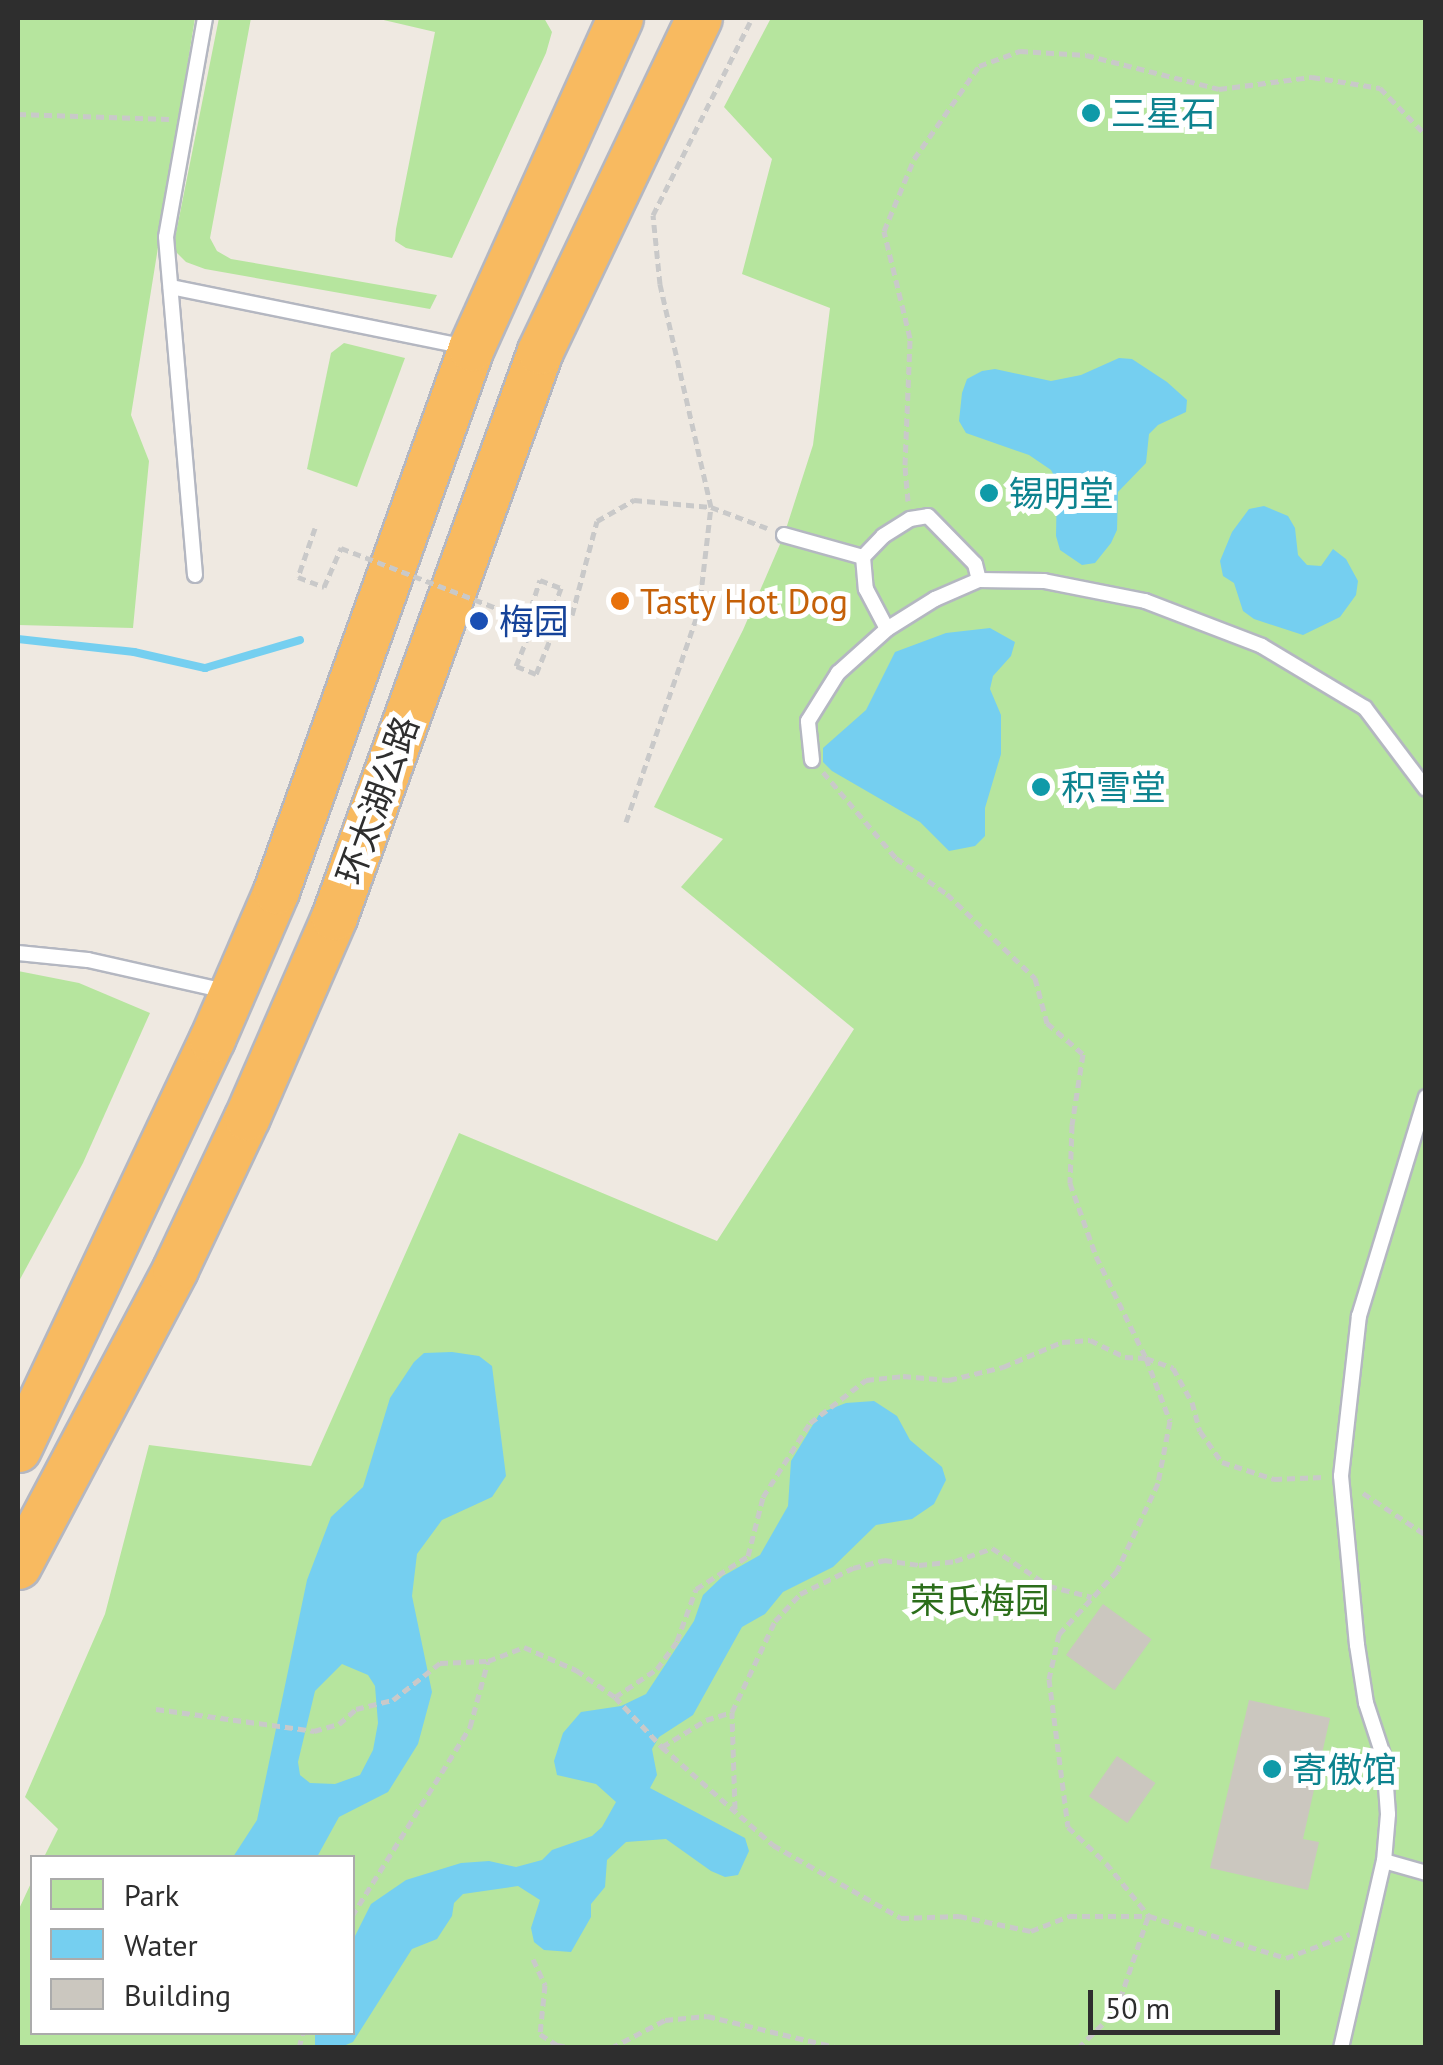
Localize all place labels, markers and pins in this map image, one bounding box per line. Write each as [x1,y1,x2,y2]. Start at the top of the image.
place label: 三星石 [1111,92,1216,134]
marker: 三星石 [1080,102,1102,124]
place label: 锡明堂 [1009,472,1114,514]
marker: 锡明堂 [978,482,1000,504]
place label: Tasty Hot Dog [640,580,849,622]
marker: Tasty Hot Dog [609,590,631,612]
place label: 梅园 [499,600,569,642]
marker: 梅园 [468,610,490,632]
place label: 积雪堂 [1061,766,1166,808]
marker: 积雪堂 [1030,776,1052,798]
place label: 寄傲馆 [1292,1748,1397,1790]
marker: 寄傲馆 [1261,1758,1283,1780]

